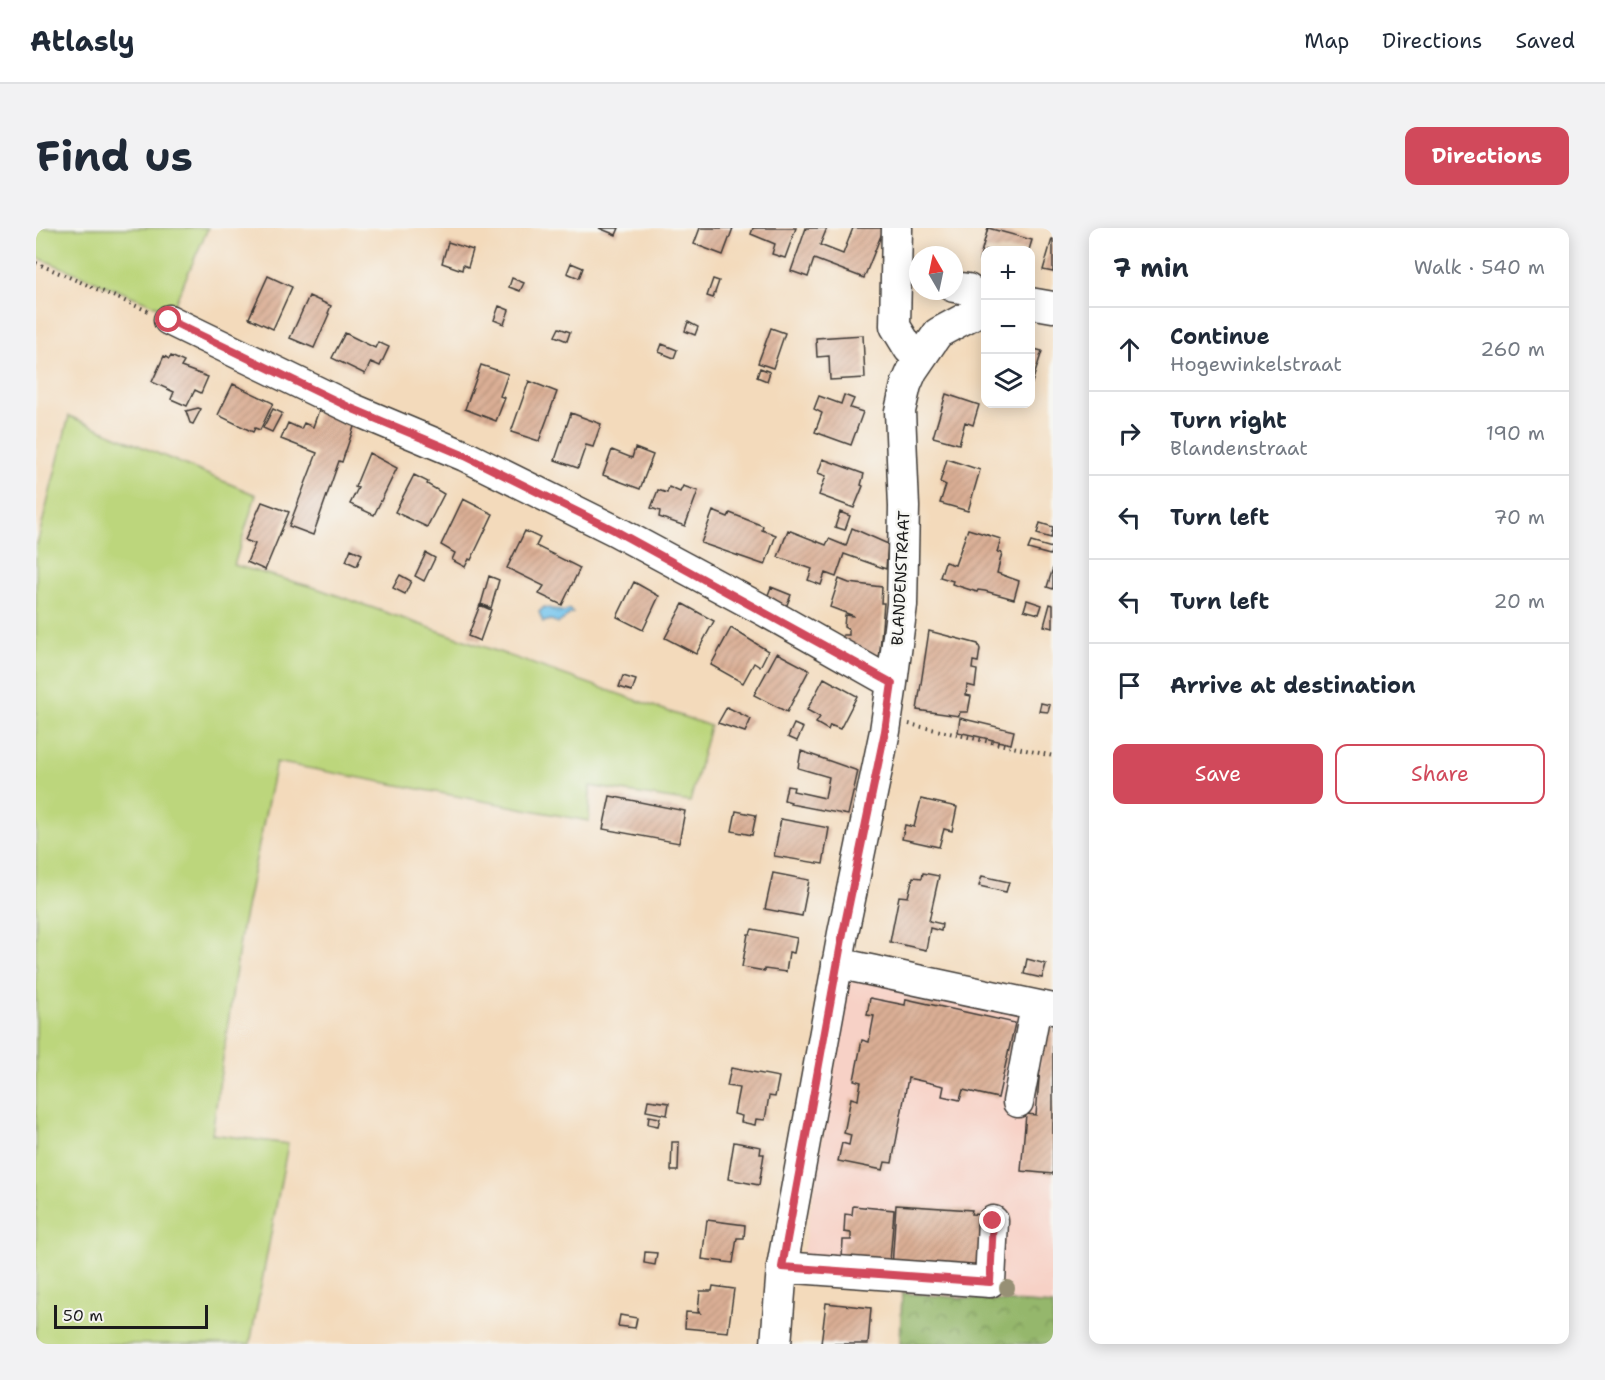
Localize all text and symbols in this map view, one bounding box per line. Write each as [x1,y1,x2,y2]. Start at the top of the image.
text: Atlasly [30,22,135,60]
text: Map [1304,27,1349,55]
text: Directions [1382,27,1482,55]
text: Saved [1515,27,1575,55]
button: Directions [1405,127,1569,185]
text: Find us [36,128,193,184]
north arrow [909,246,963,300]
map controls [981,246,1035,408]
button: + [981,246,1035,300]
text: 7 min [1113,250,1189,285]
text: Walk · 540 m [1414,254,1545,280]
button: − [981,300,1035,354]
route start [155,306,181,332]
text: Continue [1170,322,1270,351]
icon: ahead [1113,333,1146,366]
text: 260 m [1480,336,1545,362]
text: Hogewinkelstraat [1170,351,1342,377]
button: layers [981,354,1035,408]
text: Turn right [1170,406,1287,435]
icon: right [1113,417,1146,450]
text: 190 m [1486,420,1545,446]
text: Blandenstraat [1170,435,1308,461]
icon: left [1113,501,1146,534]
text: Turn left [1170,503,1269,532]
text: 70 m [1493,504,1545,530]
street label: BLANDENSTRAAT [886,510,915,646]
icon: left [1113,585,1146,618]
text: Turn left [1170,587,1269,616]
text: 20 m [1494,588,1545,614]
icon: arrive [1113,669,1146,702]
text: Arrive at destination [1170,671,1416,700]
button: Save [1113,744,1323,804]
button: Share [1335,744,1545,804]
route end [979,1207,1005,1233]
scale bar [54,1302,208,1330]
text: 50 m [63,1305,103,1326]

